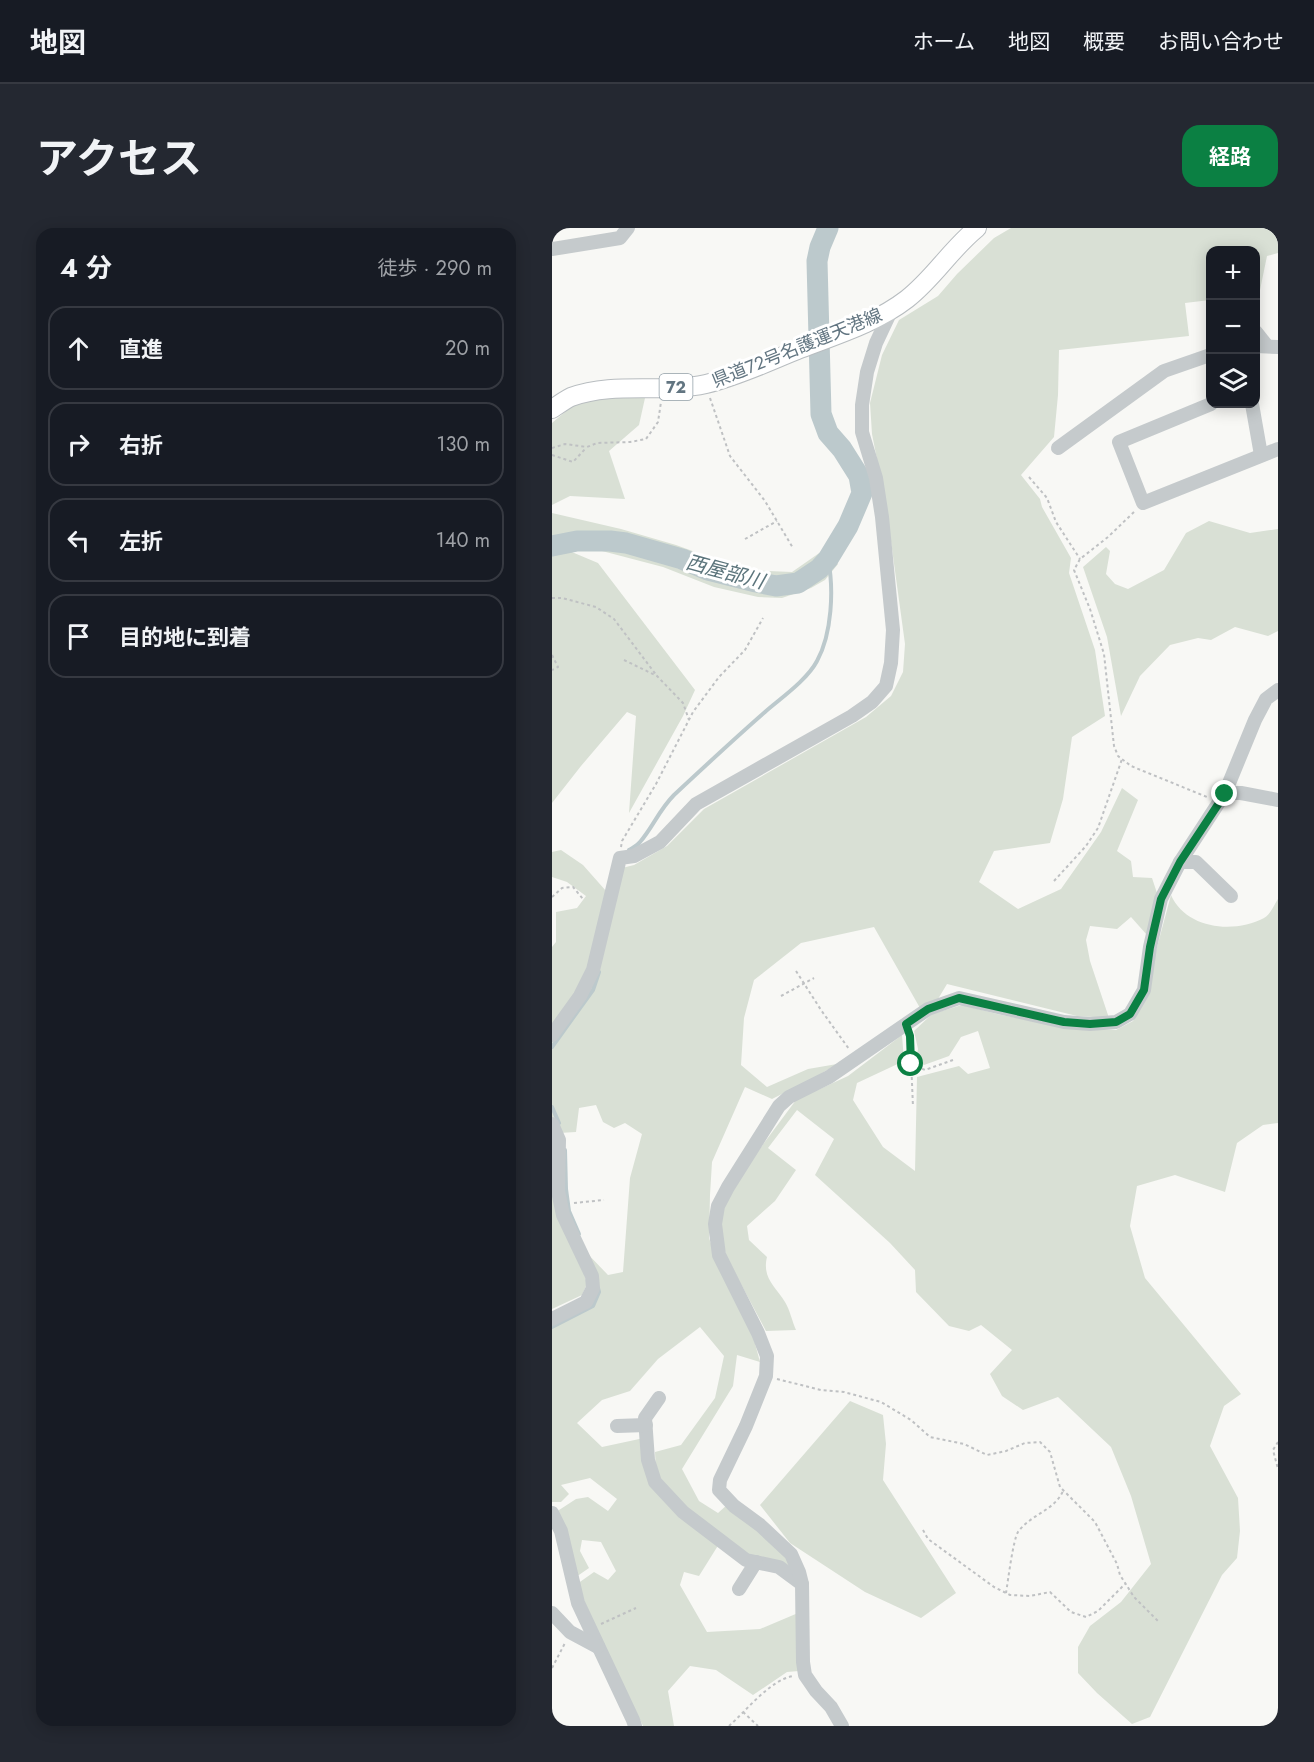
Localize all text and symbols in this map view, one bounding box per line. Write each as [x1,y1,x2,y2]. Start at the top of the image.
text: 地図 [30,22,86,63]
text: ホーム [913,27,975,57]
text: 地図 [1008,27,1050,57]
text: 概要 [1083,27,1125,57]
text: お問い合わせ [1158,27,1284,57]
button: 経路 [1182,125,1278,187]
text: アクセス [36,128,202,189]
map controls [1206,246,1260,408]
button: + [1206,246,1260,300]
text: 4 分 [60,249,112,287]
text: 徒歩 · 290 m [378,254,492,283]
button: − [1206,300,1260,354]
street label: 県道72号名護運天港線 [708,302,886,394]
icon: ahead [62,332,95,365]
text: 直進 [119,333,163,365]
text: 20 m [445,334,490,363]
button: layers [1206,354,1260,408]
road number: 72 [660,374,692,400]
icon: right [62,428,95,461]
text: 右折 [119,429,163,461]
text: 130 m [436,430,490,459]
icon: left [62,524,95,557]
text: 左折 [119,525,163,557]
text: 140 m [436,526,490,555]
water label: 西屋部川 [683,548,769,597]
icon: arrive [62,620,95,653]
text: 目的地に到着 [119,621,251,653]
route end [1211,780,1237,806]
route start [897,1050,923,1076]

